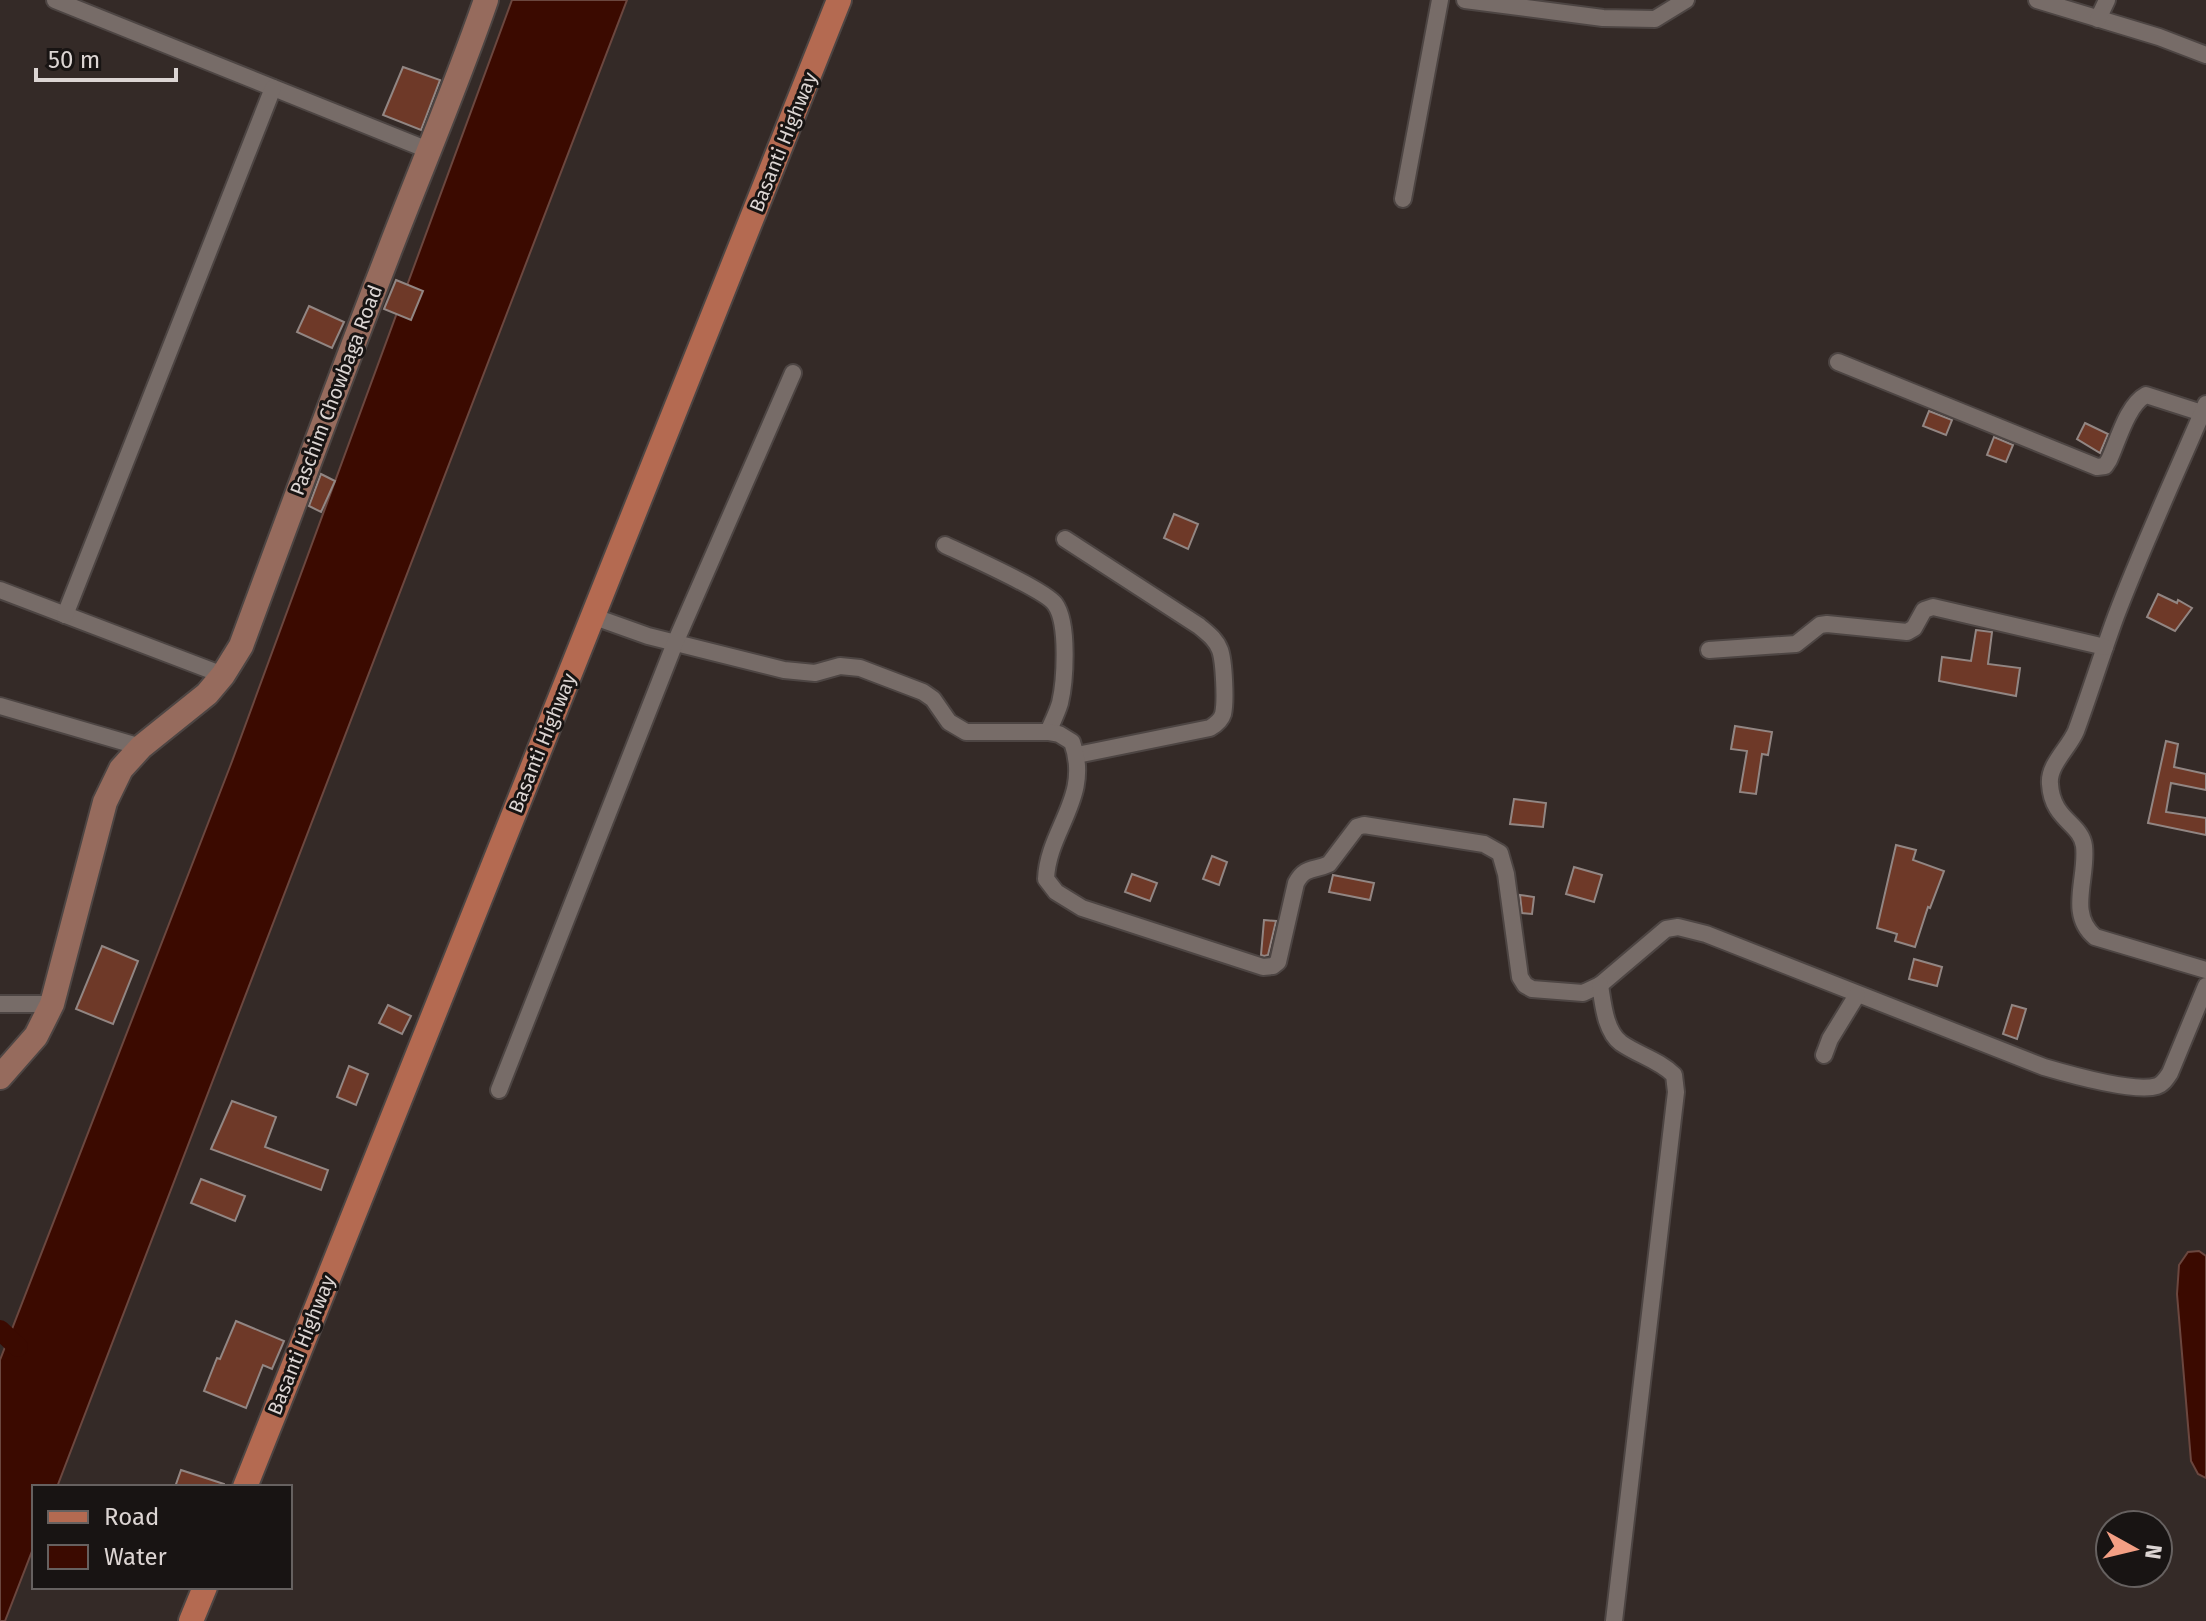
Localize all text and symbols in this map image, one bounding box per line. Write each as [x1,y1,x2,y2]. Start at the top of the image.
scale bar [36,32,176,82]
text: 50 m [48,46,100,74]
street label: Basanti Highway [744,68,822,215]
street label: Paschim Chowbaga Road [285,281,387,499]
street label: Basanti Highway [503,669,581,816]
street label: Basanti Highway [262,1271,340,1418]
legend [32,1485,292,1589]
text: Road [104,1503,159,1531]
north arrow [2094,1509,2174,1589]
text: Water [104,1543,168,1571]
text: N [2139,1543,2168,1561]

